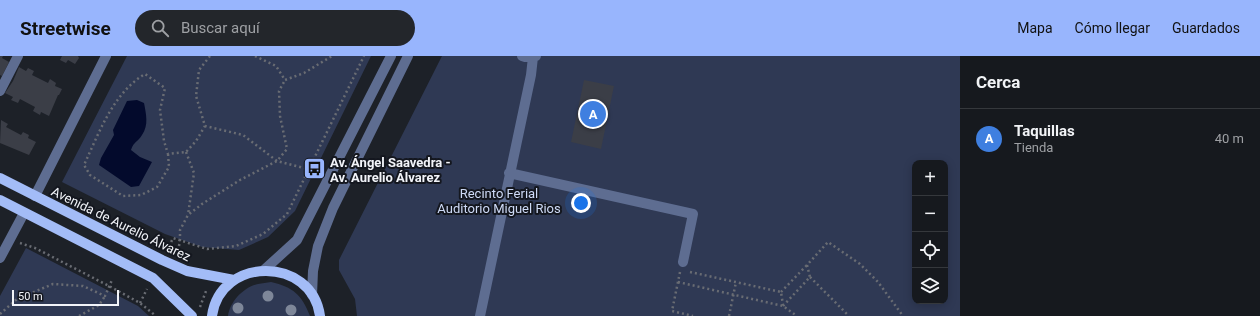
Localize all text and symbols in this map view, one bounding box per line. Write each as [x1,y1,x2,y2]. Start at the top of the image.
search box [135,10,415,46]
text: Streetwise [20,17,111,40]
icon: search [149,17,171,39]
text: Buscar aquí [181,19,260,37]
text: Mapa [1017,20,1053,36]
text: Cómo llegar [1075,20,1150,36]
text: Guardados [1172,20,1240,36]
text: Cerca [976,72,1020,92]
pin: A [580,99,606,129]
text: Taquillas [1014,122,1075,140]
text: A [985,131,993,146]
text: 40 m [1215,131,1244,146]
text: Tienda [1014,140,1053,155]
place label: Av. Ángel Saavedra - Av. Aurelio Álvarez [330,155,451,185]
bus stop icon: Av. Ángel Saavedra - Av. Aurelio Álvarez [301,156,327,182]
map controls [912,160,948,304]
button: + [912,160,948,196]
street label: Avenida de Aurelio Álvarez [49,184,194,265]
park label: Recinto Ferial Auditorio Miguel Rios [437,186,561,216]
your location [571,193,591,213]
button: − [912,196,948,232]
button: locate [912,232,948,268]
button: layers [912,268,948,304]
scale bar [12,288,119,307]
text: 50 m [18,290,43,303]

